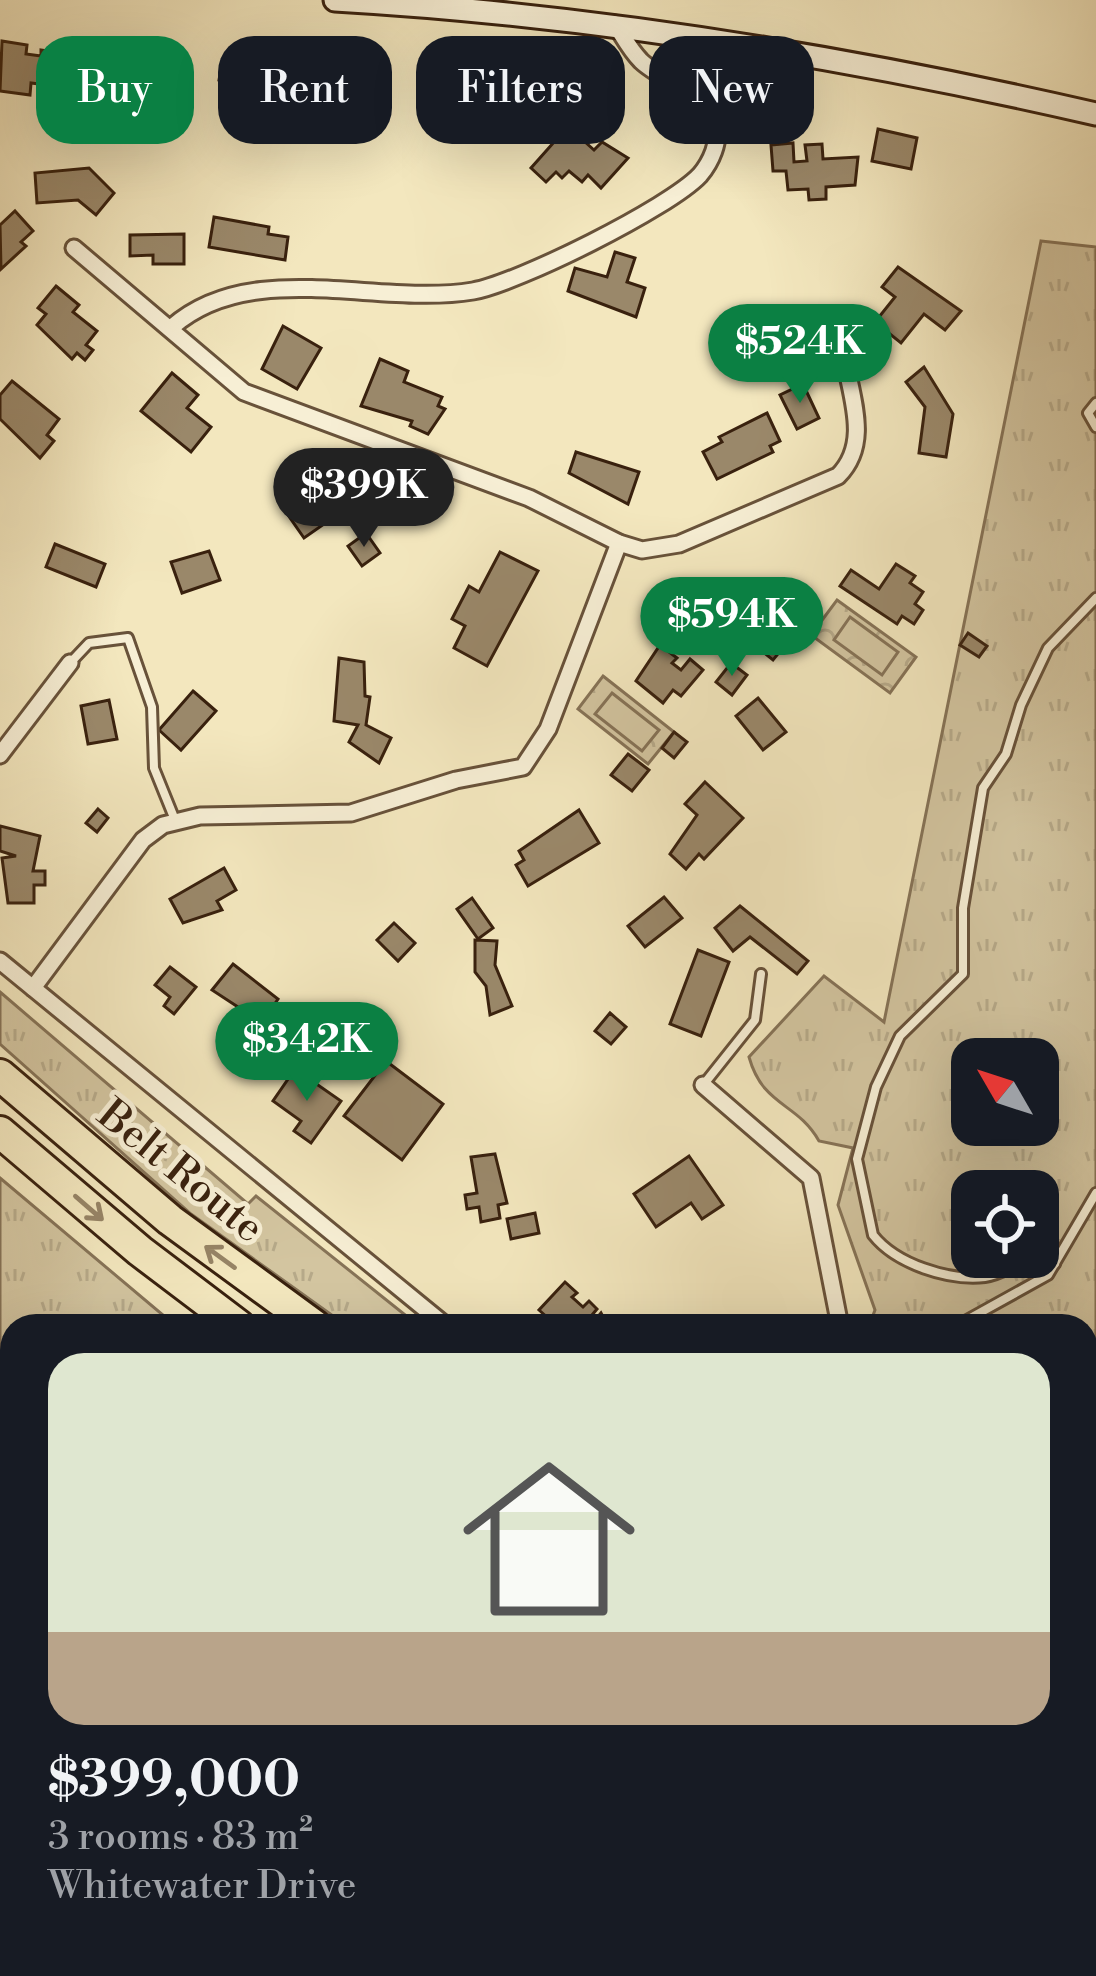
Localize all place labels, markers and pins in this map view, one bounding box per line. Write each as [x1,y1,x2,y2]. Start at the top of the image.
pin: $524K [716,304,884,406]
pin: $399K [280,448,448,550]
pin: $594K [648,577,816,679]
pin: $342K [223,1002,391,1104]

